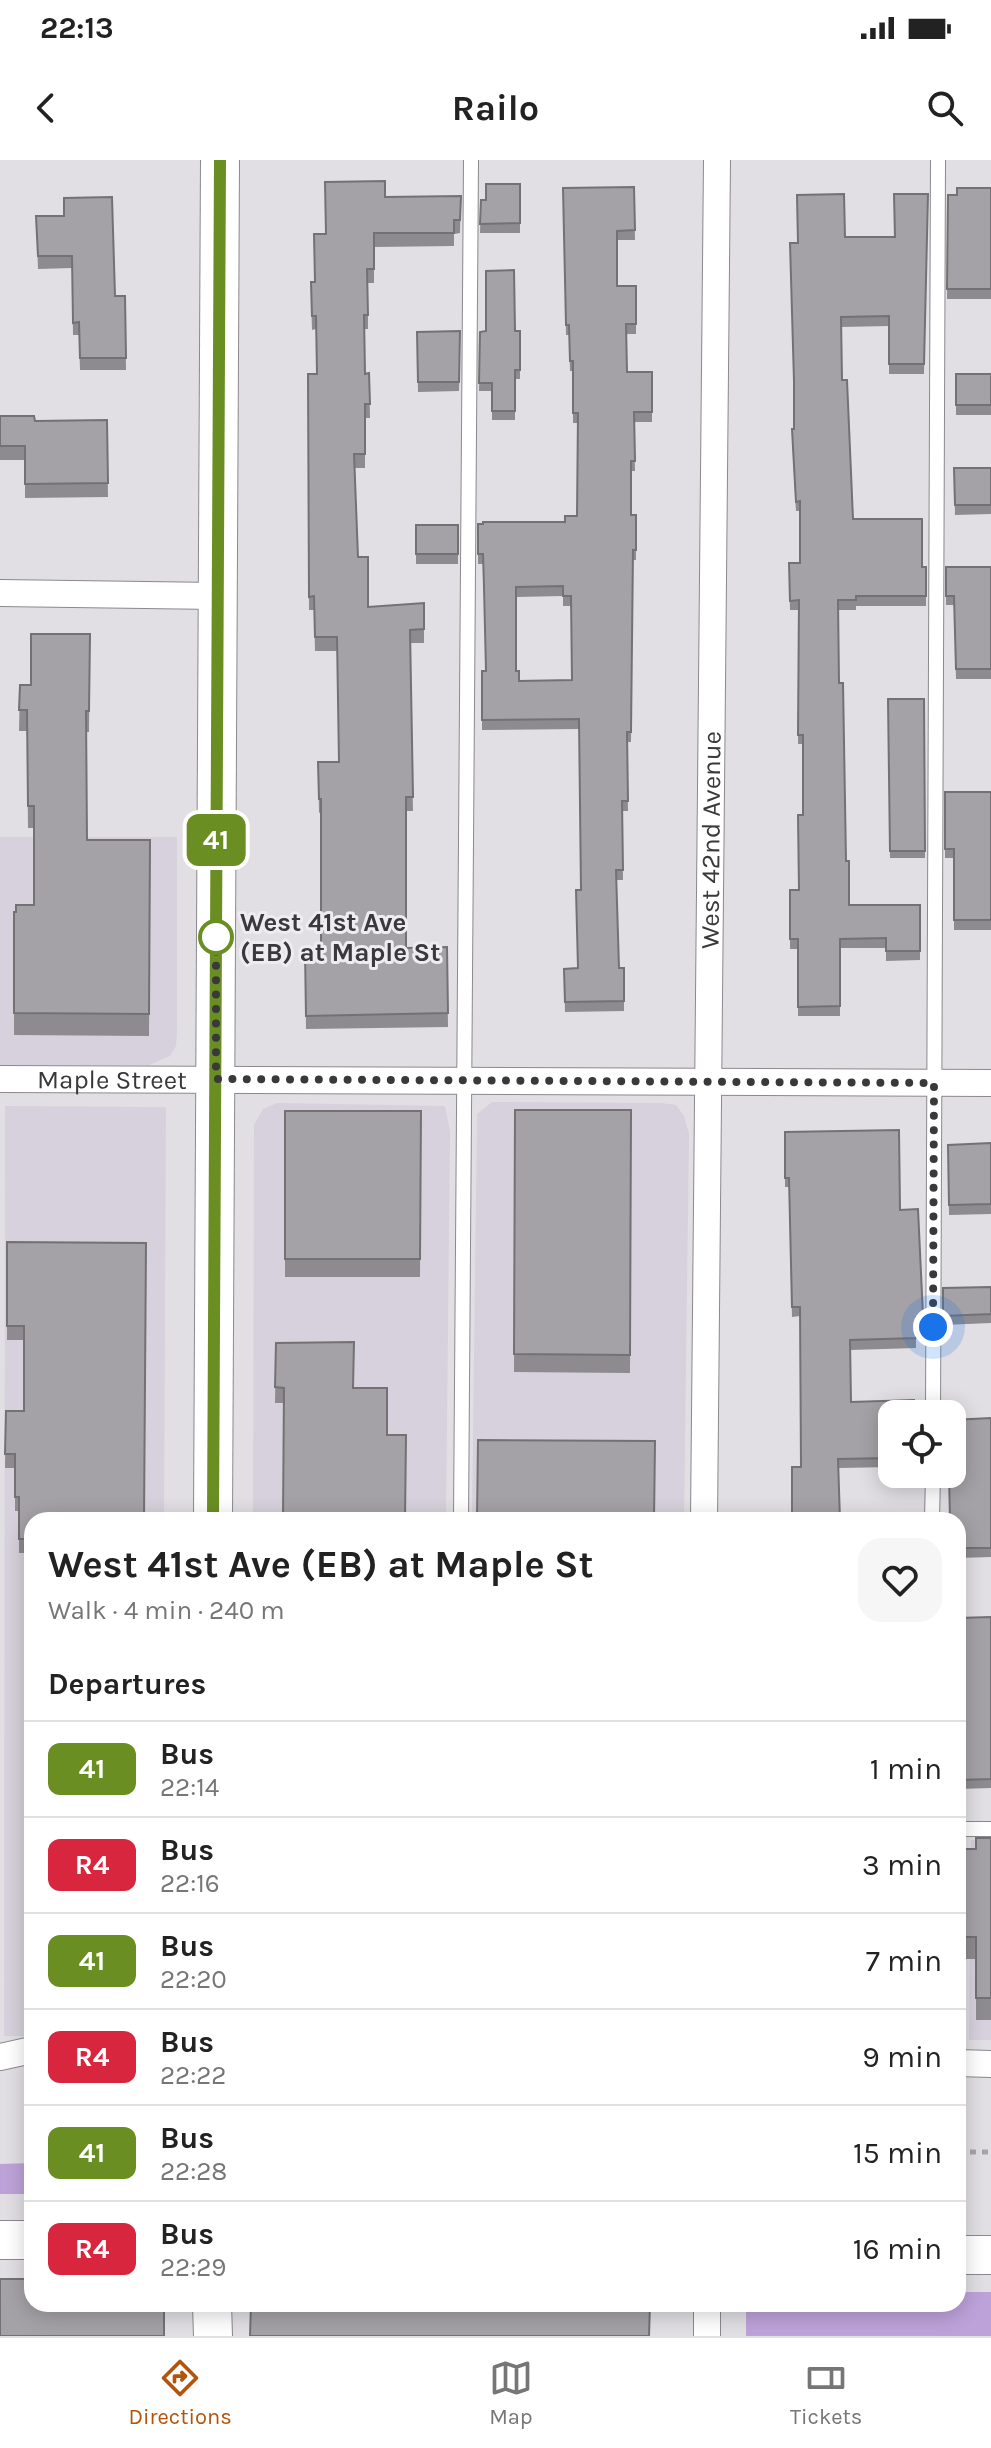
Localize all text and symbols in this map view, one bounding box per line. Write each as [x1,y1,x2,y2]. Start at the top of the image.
text: 22:13 [40,10,114,46]
icon: back [24,86,68,130]
icon: search [923,86,967,130]
text: Railo [452,87,539,129]
street label: West 42nd Avenue [694,731,727,949]
line badge: 41 [180,814,252,866]
text: 41 [203,823,229,856]
place label: West 41st Ave (EB) at Maple St [240,907,440,968]
marker: West 41st Ave (EB) at Maple St [199,920,233,954]
street label: Maple Street [37,1064,187,1095]
your location [913,1307,953,1347]
map controls [878,1400,966,1488]
button: locate [878,1400,966,1488]
button: heart [858,1538,942,1622]
text: West 41st Ave (EB) at Maple St [48,1542,593,1587]
text: Walk · 4 min · 240 m [48,1595,285,1626]
text: Departures [48,1666,206,1702]
text: Bus [160,1736,214,1772]
text: 1 min [870,1751,942,1787]
text: 41 [79,1752,105,1785]
text: 22:14 [160,1772,219,1803]
text: Bus [160,1832,214,1868]
text: 3 min [862,1847,942,1883]
text: R4 [75,1848,109,1881]
text: 22:16 [160,1868,220,1899]
text: Bus [160,1928,214,1964]
text: 7 min [866,1943,942,1979]
text: 41 [79,1944,105,1977]
text: 22:20 [160,1964,227,1995]
text: Bus [160,2024,214,2060]
text: 9 min [862,2039,942,2075]
text: R4 [75,2040,109,2073]
text: 22:22 [160,2060,226,2091]
text: Bus [160,2120,214,2156]
text: 15 min [853,2135,942,2171]
text: 41 [79,2136,105,2169]
text: 22:28 [160,2156,227,2187]
text: Bus [160,2216,214,2252]
text: 16 min [853,2231,942,2267]
text: R4 [75,2232,109,2265]
text: 22:29 [160,2252,226,2283]
tab: Directions [129,2356,232,2430]
tab: Map [489,2356,533,2430]
tab: Tickets [790,2356,862,2430]

